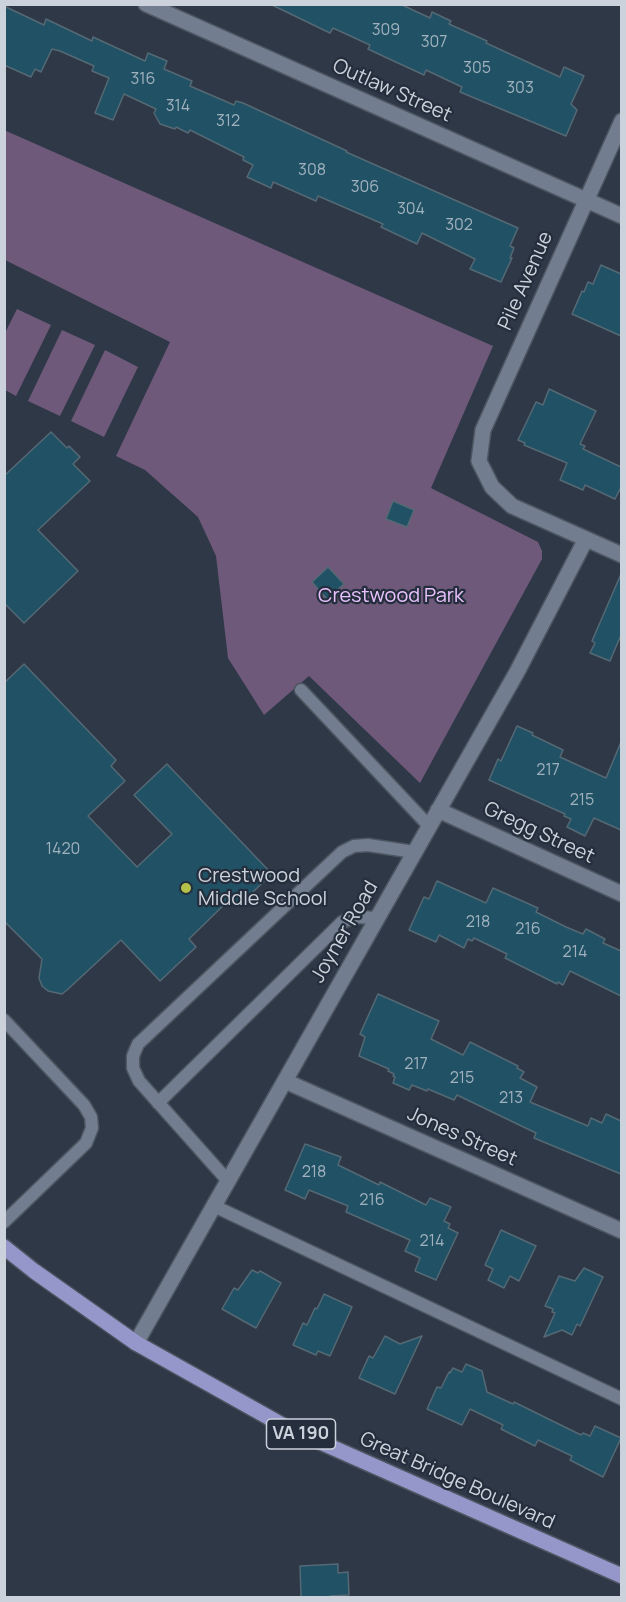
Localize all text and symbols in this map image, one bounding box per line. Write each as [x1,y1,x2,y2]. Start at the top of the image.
house number: 309 [372,21,400,41]
house number: 307 [421,33,447,53]
street label: Outlaw Street [329,54,455,128]
house number: 305 [463,59,491,79]
house number: 316 [130,70,156,90]
house number: 303 [506,79,534,99]
house number: 314 [166,97,190,117]
house number: 312 [216,112,240,132]
house number: 308 [298,161,326,181]
house number: 306 [351,178,379,198]
house number: 304 [397,200,425,220]
house number: 302 [445,216,473,236]
street label: Pile Avenue [494,228,558,334]
park label: Crestwood Park [318,584,464,608]
house number: 217 [536,761,560,781]
house number: 215 [570,791,594,811]
street label: Gregg Street [480,797,598,869]
house number: 1420 [46,840,80,860]
place label: Crestwood Middle School [198,864,327,911]
street label: Joyner Road [306,877,384,987]
marker: Crestwood Middle School [179,881,193,895]
house number: 218 [466,913,490,933]
house number: 216 [515,920,541,940]
house number: 214 [563,943,587,963]
house number: 217 [404,1055,428,1075]
house number: 215 [450,1069,474,1089]
house number: 213 [499,1089,523,1109]
street label: Jones Street [403,1102,521,1172]
house number: 218 [302,1163,326,1183]
house number: 216 [359,1191,385,1211]
house number: 214 [420,1232,444,1252]
road number: VA 190 [266,1419,336,1449]
street label: Great Bridge Boulevard [356,1427,558,1535]

